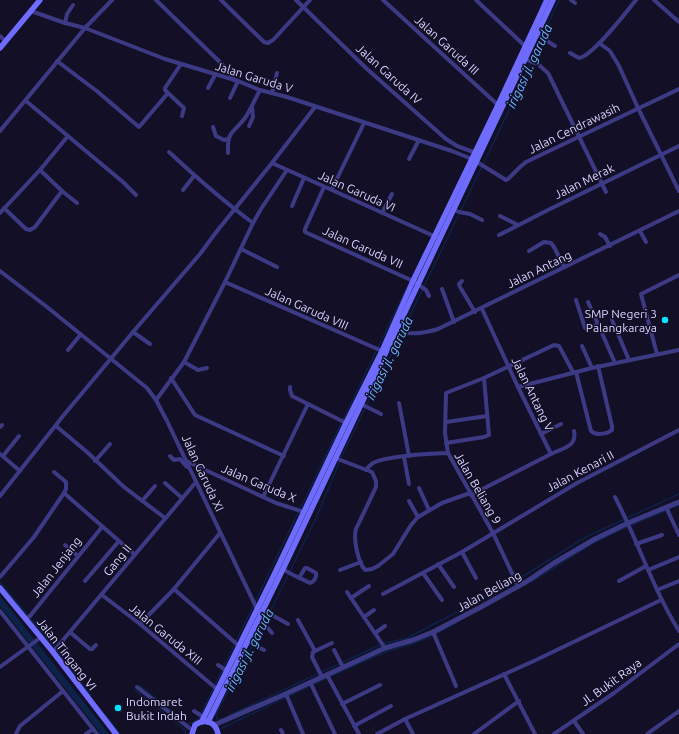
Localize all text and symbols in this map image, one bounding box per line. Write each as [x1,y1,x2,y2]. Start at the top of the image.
street label: Jalan Garuda III [412,13,482,77]
water label: irigasi jl. garuda [503,22,555,110]
street label: Jalan Garuda IV [354,41,425,107]
street label: Jalan Garuda V [214,59,295,95]
street label: Jalan Cendrawasih [526,100,622,156]
street label: Jalan Merak [552,161,616,201]
street label: Jalan Garuda VI [316,168,398,214]
street label: Jalan Garuda VII [321,224,405,270]
street label: Jalan Antang [505,248,573,290]
street label: Jalan Garuda VIII [264,284,350,332]
place label: SMP Negeri 3 Palangkaraya [585,307,657,334]
water label: irigasi jl. garuda [363,314,415,402]
marker: SMP Negeri 3 Palangkaraya [660,315,670,325]
street label: Jalan Antang V [509,355,557,433]
street label: Jalan Garuda XI [180,433,226,513]
street label: Jalan Kenari II [544,448,616,494]
street label: Jalan Beliang 9 [452,450,504,526]
street label: Jalan Garuda X [220,461,299,505]
street label: Jalan Jenjang [28,534,84,600]
street label: Gang II [100,542,134,578]
street label: Jalan Beliang [455,568,523,614]
street label: Jalan Garuda XIII [127,601,205,667]
water label: irigasi jl. garuda [222,606,276,694]
street label: Jalan Tingang VI [35,615,99,693]
street label: Jl. Bukit Raya [578,656,644,708]
place label: Indomaret Bukit Indah [126,695,187,722]
marker: Indomaret Bukit Indah [113,703,123,713]

